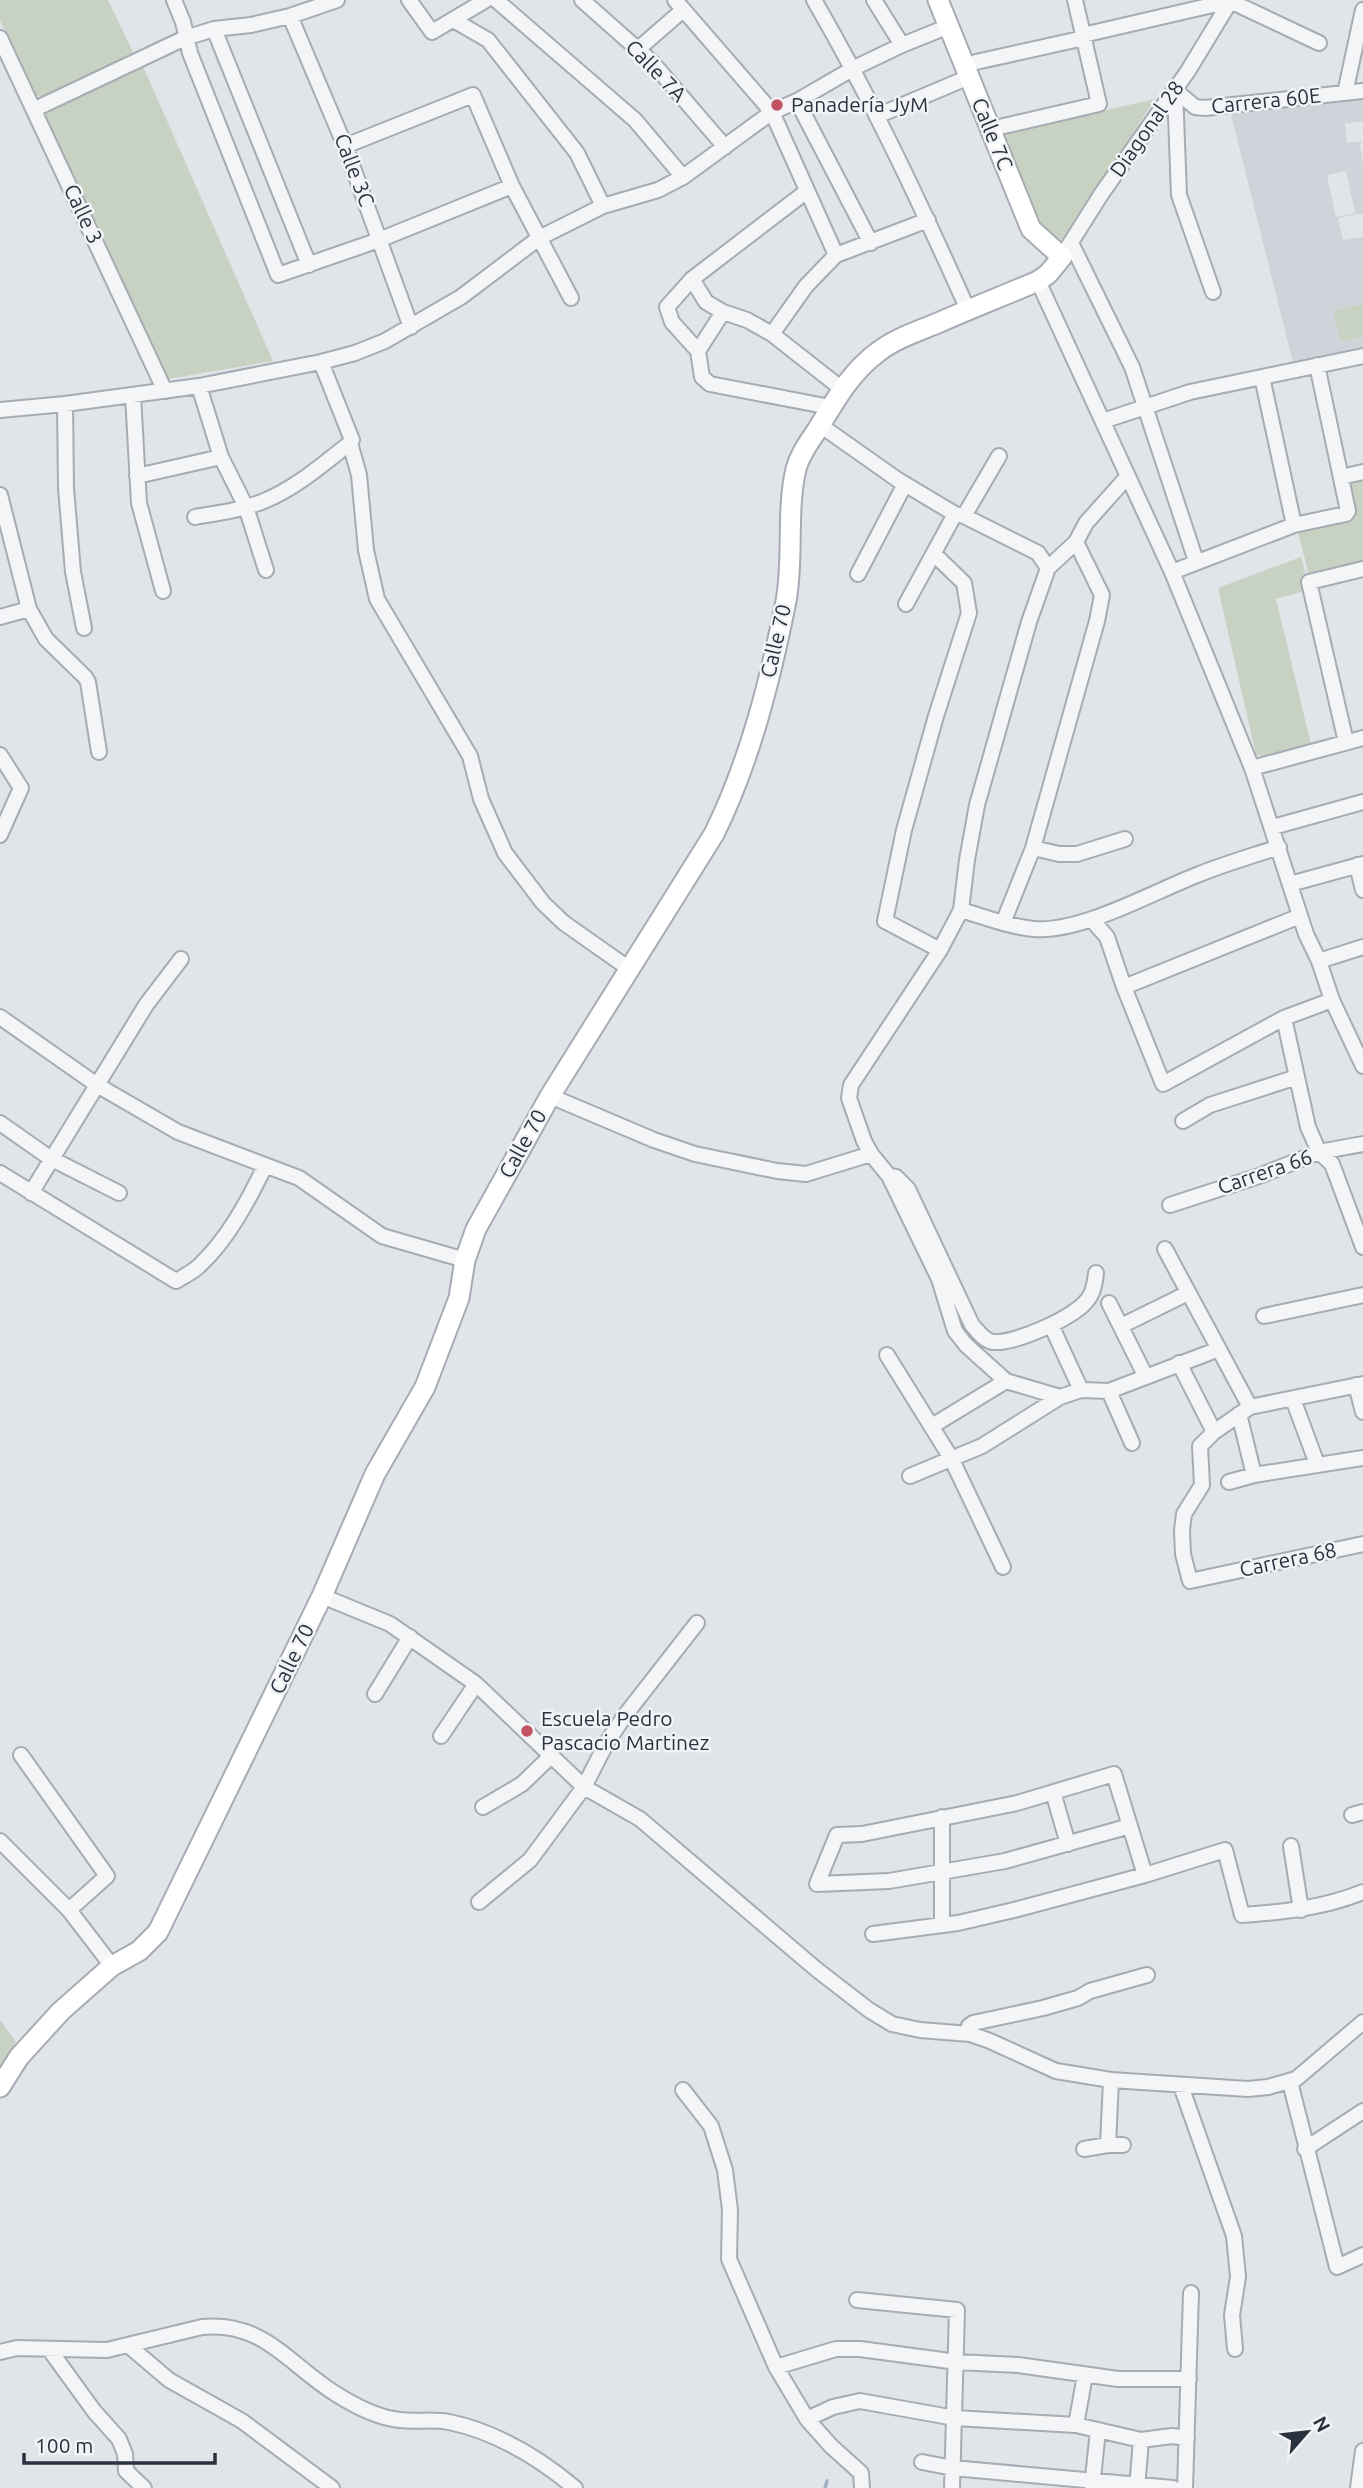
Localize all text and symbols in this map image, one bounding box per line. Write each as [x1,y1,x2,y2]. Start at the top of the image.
street label: Calle 7A [621,34,692,106]
street label: Diagonal 28 [1104,76,1188,181]
street label: Carrera 60E [1210,82,1322,118]
place label: Panadería JyM [791,92,928,116]
street label: Calle 7C [968,94,1018,173]
marker: Panadería JyM [769,97,785,113]
street label: Calle 3C [330,130,380,209]
street label: Calle 3 [60,180,108,247]
street label: Calle 70 [755,602,795,680]
street label: Calle 70 [494,1105,551,1182]
street label: Carrera 66 [1214,1144,1315,1198]
street label: Carrera 68 [1237,1537,1338,1581]
street label: Calle 70 [264,1620,318,1697]
place label: Escuela Pedro Pascacio Martinez [541,1706,709,1754]
marker: Escuela Pedro Pascacio Martinez [519,1723,535,1739]
north arrow [1272,2397,1342,2467]
text: N [1309,2413,1335,2435]
scale bar [24,2422,215,2466]
text: 100 m [35,2433,93,2457]

